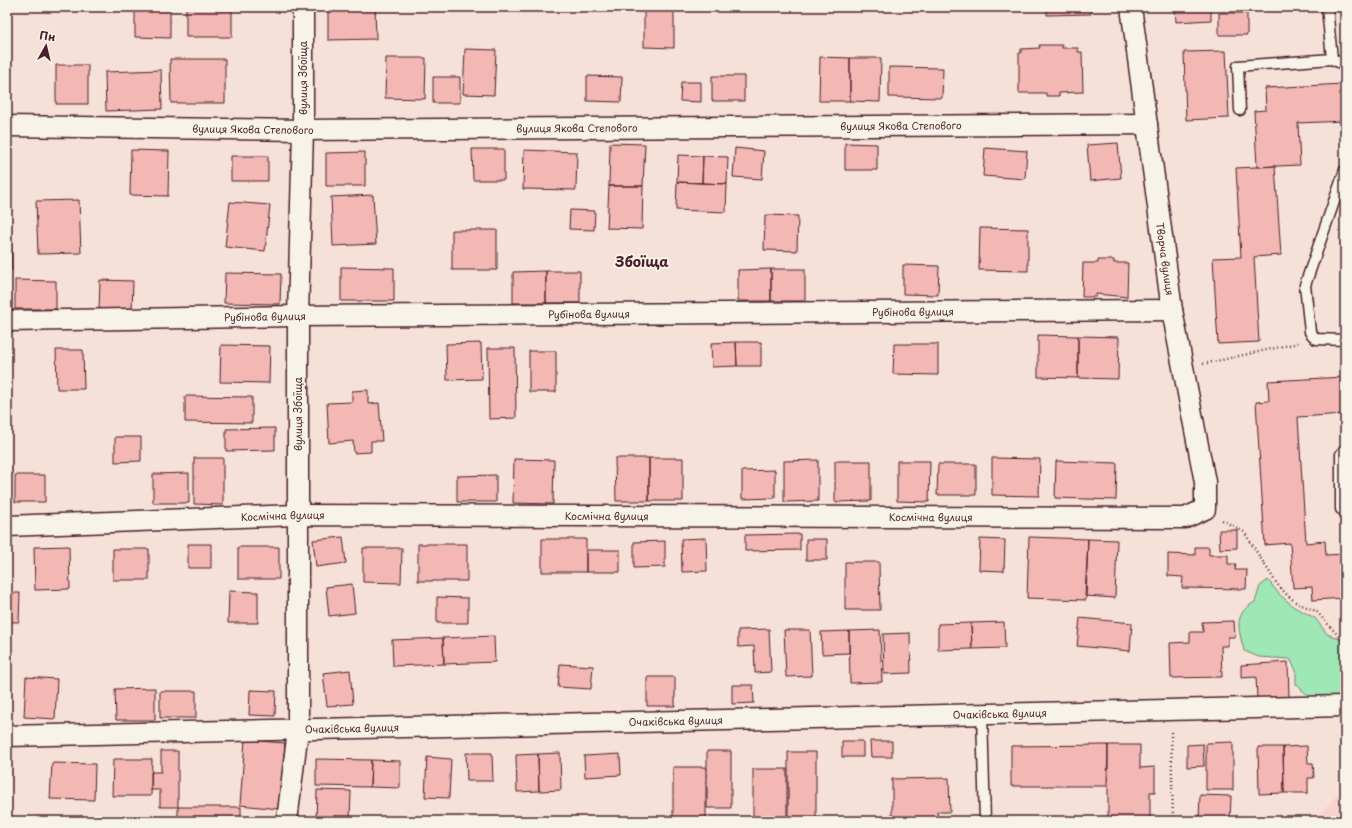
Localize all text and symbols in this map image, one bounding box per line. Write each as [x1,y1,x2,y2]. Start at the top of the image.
north arrow [26,26,66,66]
text: Пн [38,26,57,45]
street label: вулиця Збоїща [295,40,310,115]
street label: вулиця Якова Степового [840,117,962,133]
street label: вулиця Якова Степового [516,120,638,135]
street label: вулиця Якова Степового [192,121,314,137]
street label: Творча вулиця [1153,222,1178,296]
district label: Збоїща [614,251,669,272]
street label: Рубінова вулиця [872,303,954,319]
street label: Рубінова вулиця [548,306,630,321]
street label: Рубінова вулиця [224,308,306,324]
street label: вулиця Збоїща [290,376,305,451]
street label: Космічна вулиця [241,507,325,524]
street label: Космічна вулиця [565,508,649,523]
street label: Космічна вулиця [889,509,973,524]
street label: Очаківська вулиця [952,705,1047,722]
street label: Очаківська вулиця [629,712,723,729]
street label: Очаківська вулиця [305,719,399,736]

